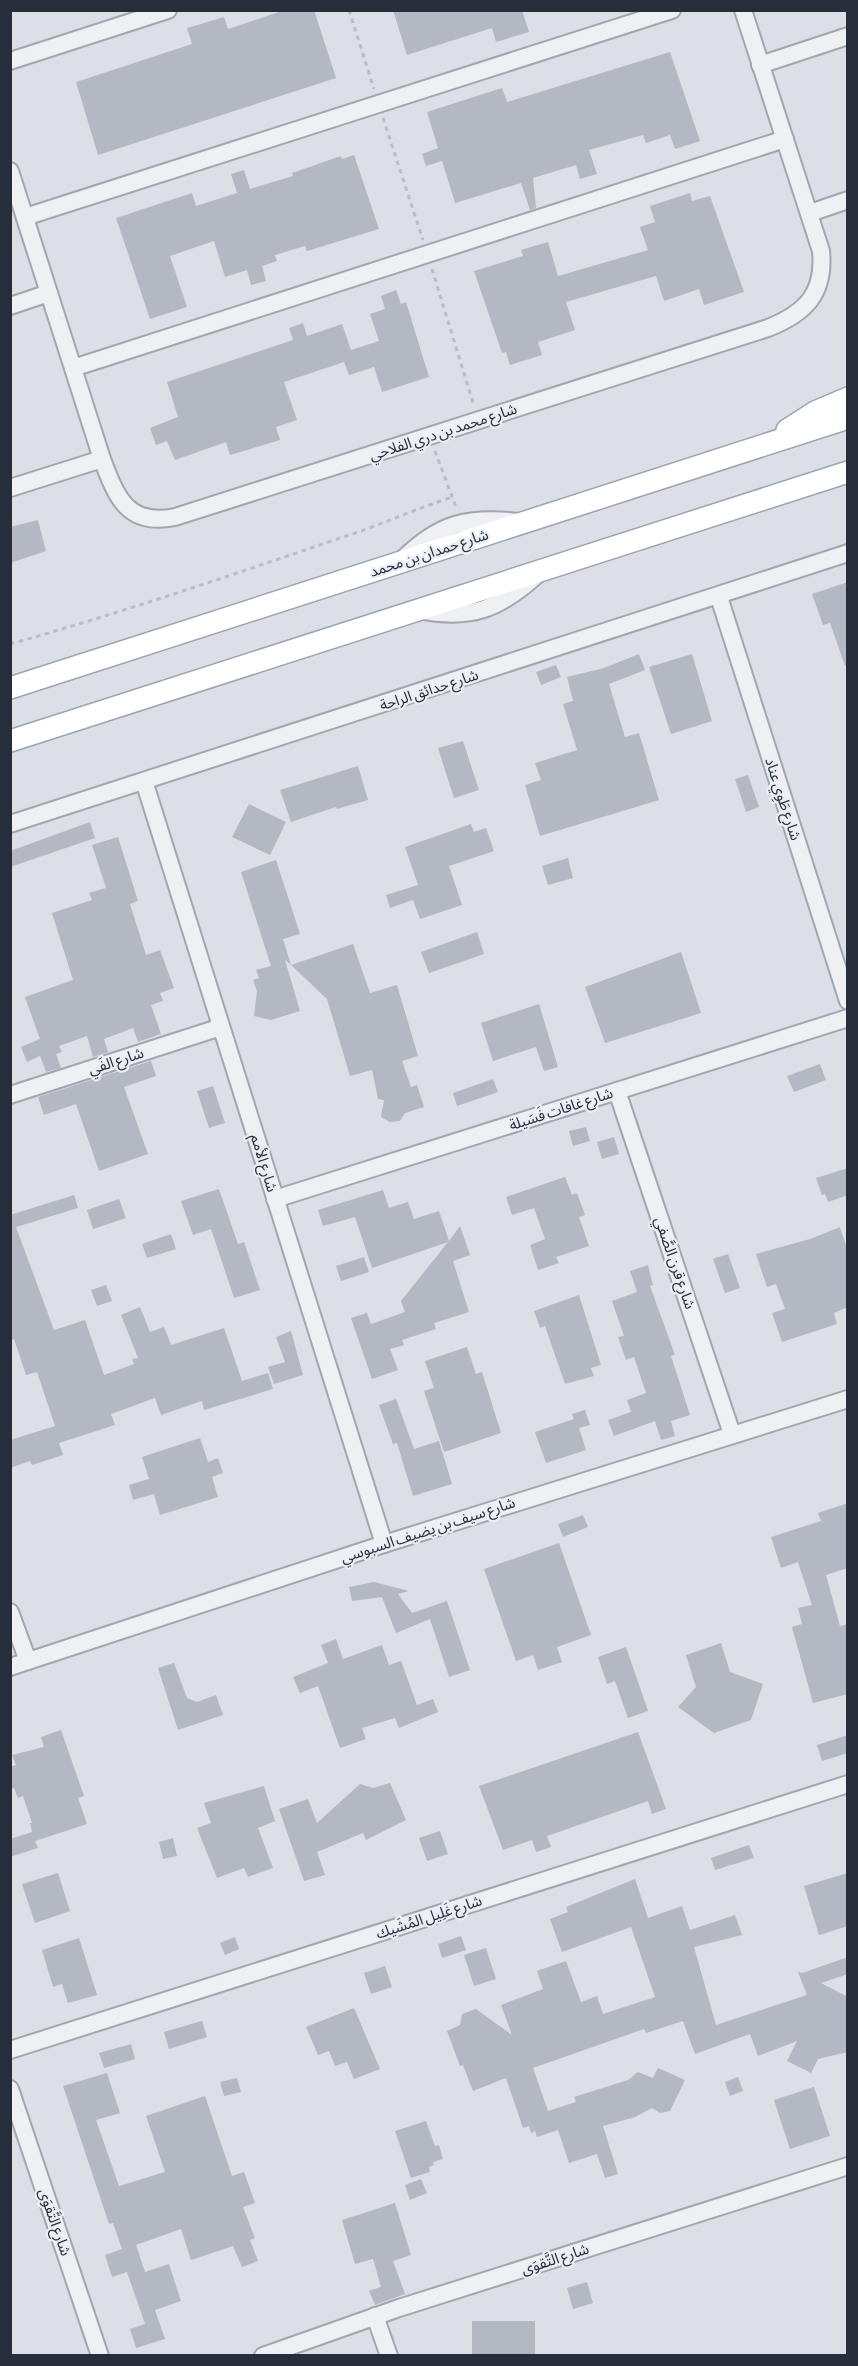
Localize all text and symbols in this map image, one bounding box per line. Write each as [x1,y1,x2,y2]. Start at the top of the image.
street label: شارع محمد بن دري الفلاحي [367,400,520,467]
street label: شارع حمدان بن محمد [367,525,492,584]
street label: شارع حدائق الراحة [377,666,482,717]
street label: شارع طَوِي عناد [758,755,805,844]
street label: شارع الفَي [86,1044,147,1081]
street label: شارع غافات فَسَيلة [507,1083,616,1137]
street label: شارع الأمم [244,1132,281,1195]
street label: شارع قرن الصَّفي [648,1214,699,1313]
street label: شارع سيف بن يضيف السبوسي [339,1493,519,1570]
street label: شارع غَلِيل المُشَيك [374,1891,485,1945]
street label: شارع التَّقوَى [32,2186,75,2259]
street label: شارع التَّقوَى [519,2239,592,2281]

